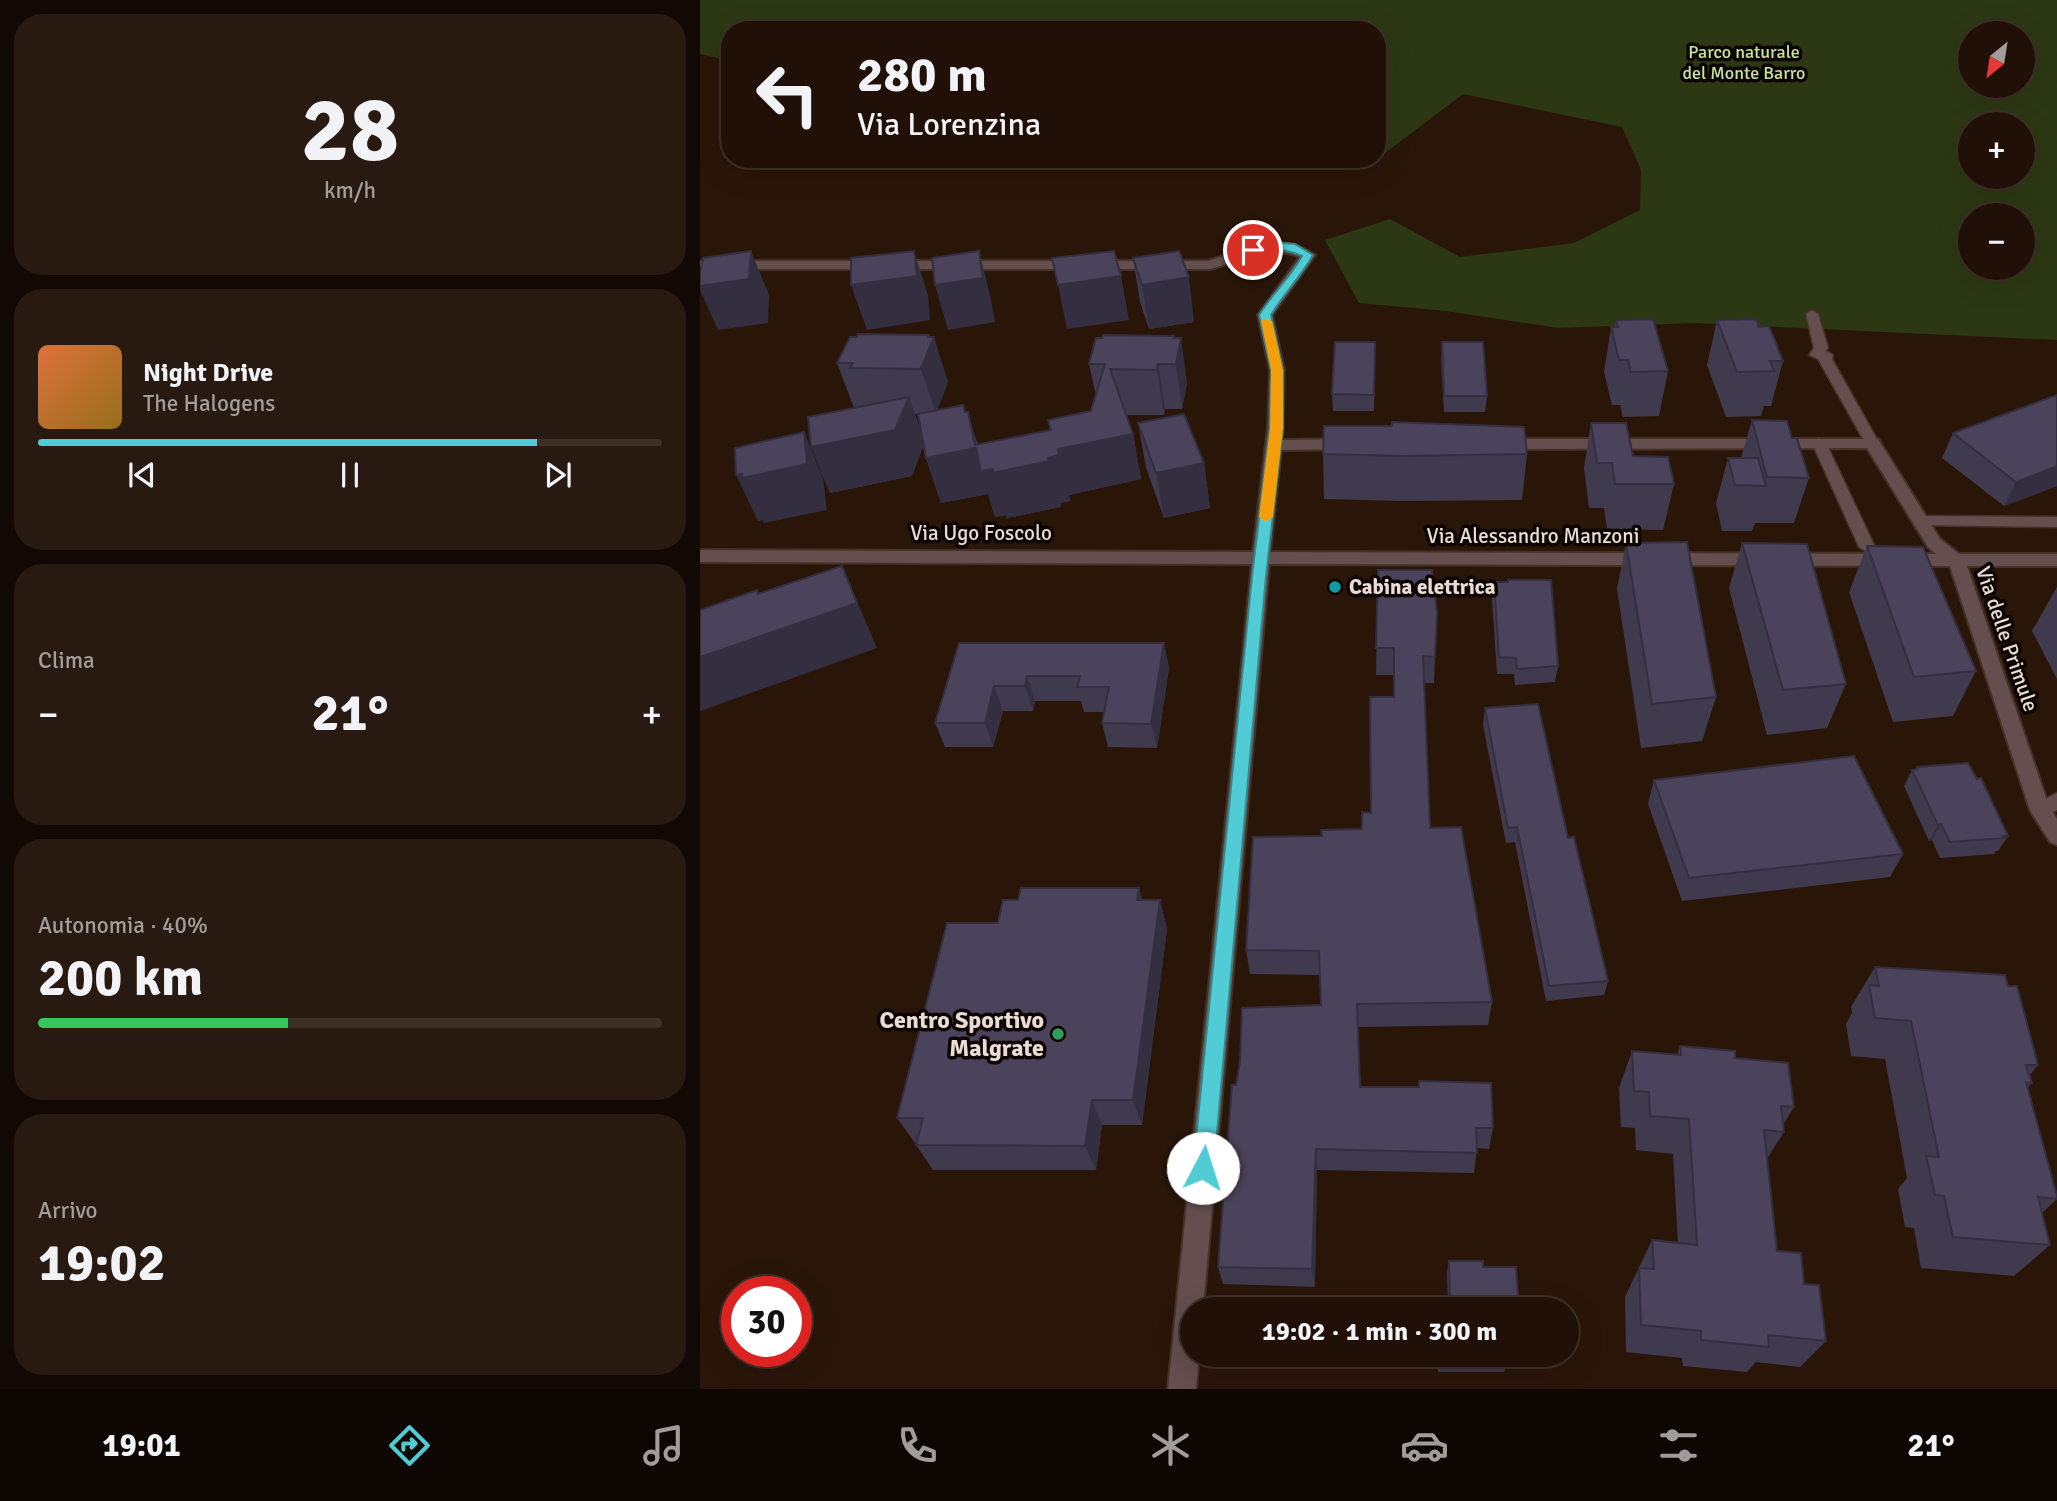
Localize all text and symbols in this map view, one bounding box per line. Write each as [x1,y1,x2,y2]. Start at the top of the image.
north arrow [1958,21,2035,98]
map controls [1958,21,2035,280]
park label: Parco naturale del Monte Barro [1683,41,1805,84]
text: 280 m [857,45,987,105]
icon: left [742,49,833,140]
text: 28 [301,74,399,187]
text: Via Lorenzina [857,105,1041,144]
button: + [1958,112,2035,189]
text: km/h [324,176,376,205]
button: − [1958,203,2035,280]
pin [1223,220,1283,280]
icon: arrive [1234,231,1272,269]
text: Night Drive [143,357,273,389]
text: The Halogens [143,389,275,418]
icon: previous [123,456,161,494]
icon: pause [331,456,369,494]
icon: next [539,456,577,494]
street label: Via Ugo Foscolo [910,520,1052,546]
street label: Via Alessandro Manzoni [1427,523,1639,549]
street label: Via delle Primule [1970,563,2044,715]
place label: Cabina elettrica [1349,574,1496,600]
marker: Cabina elettrica [1327,579,1343,595]
text: Clima [38,646,95,675]
text: 21° [312,681,388,745]
text: − [38,691,59,738]
text: + [641,691,662,738]
text: Autonomia · 40% [38,911,208,940]
text: 200 km [38,946,203,1010]
place label: Centro Sportivo Malgrate [879,1005,1044,1063]
marker: Centro Sportivo Malgrate [1050,1026,1066,1042]
position arrow [1166,1131,1240,1205]
text: Arrivo [38,1196,98,1225]
text: 19:02 [38,1231,166,1295]
speed limit sign: 30 [721,1276,812,1367]
text: 19:02 · 1 min · 300 m [1262,1316,1497,1348]
icon: directions [385,1421,434,1470]
icon: music [639,1421,688,1470]
icon: phone [893,1421,942,1470]
icon: climate [1146,1421,1195,1470]
icon: car [1400,1421,1449,1470]
icon: filters [1654,1421,1703,1470]
text: 19:01 [102,1426,181,1465]
text: 21° [1907,1426,1955,1465]

